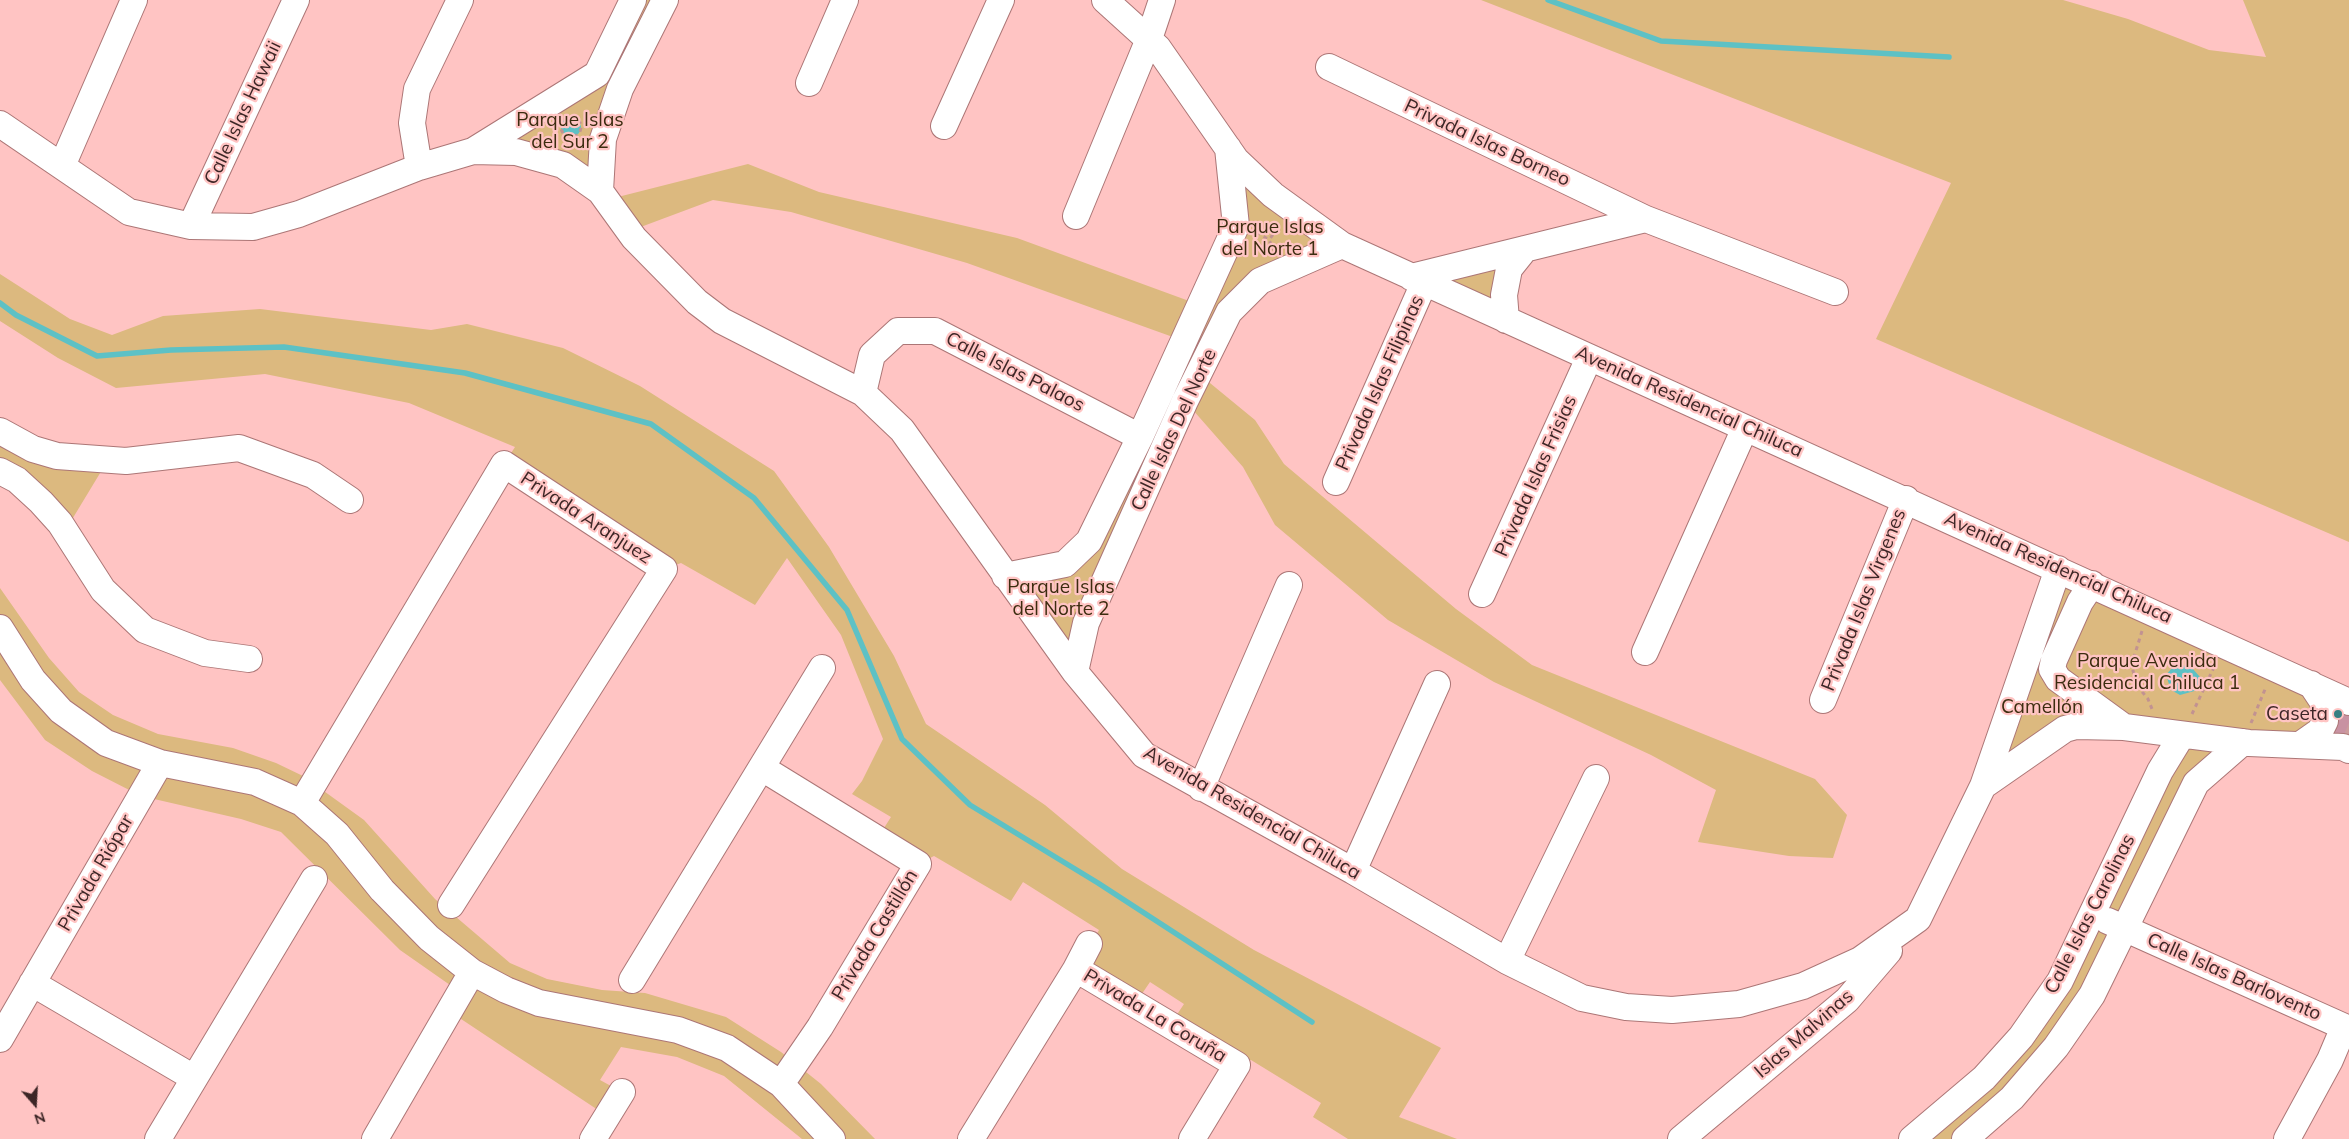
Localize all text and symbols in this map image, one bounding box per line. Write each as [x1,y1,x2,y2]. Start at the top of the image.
street label: Calle Islas Hawaii [200,38,286,188]
street label: Privada Islas Borneo [1400,95,1574,191]
park label: Parque Islas del Sur 2 [516,109,624,153]
park label: Parque Islas del Norte 1 [1216,216,1324,260]
street label: Privada Islas Filipinas [1331,292,1429,474]
street label: Calle Islas Palaos [942,327,1088,417]
street label: Avenida Residencial Chiluca [1572,341,1806,463]
street label: Calle Islas Del Norte [1126,345,1222,515]
street label: Privada Islas Frisias [1490,392,1582,560]
street label: Privada Aranjuez [516,467,656,569]
street label: Privada Islas Virgenes [1817,506,1911,694]
street label: Avenida Residencial Chiluca [1941,507,2175,629]
park label: Parque Islas del Norte 2 [1007,576,1115,620]
park label: Parque Avenida Residencial Chiluca 1 [2054,650,2240,694]
park label: Camellón [2001,696,2083,718]
place label: Caseta [2266,703,2328,725]
marker: Caseta [2332,708,2344,720]
street label: Avenida Residencial Chiluca [1139,741,1365,885]
street label: Privada Riópar [53,811,139,935]
street label: Calle Islas Carolinas [2040,831,2140,997]
street label: Privada Castillón [827,866,923,1004]
street label: Calle Islas Barlovento [2143,928,2325,1026]
street label: Privada La Coruña [1079,964,1231,1068]
street label: Islas Malvinas [1750,985,1858,1083]
north arrow [10,1079,60,1129]
text: N [32,1108,48,1128]

